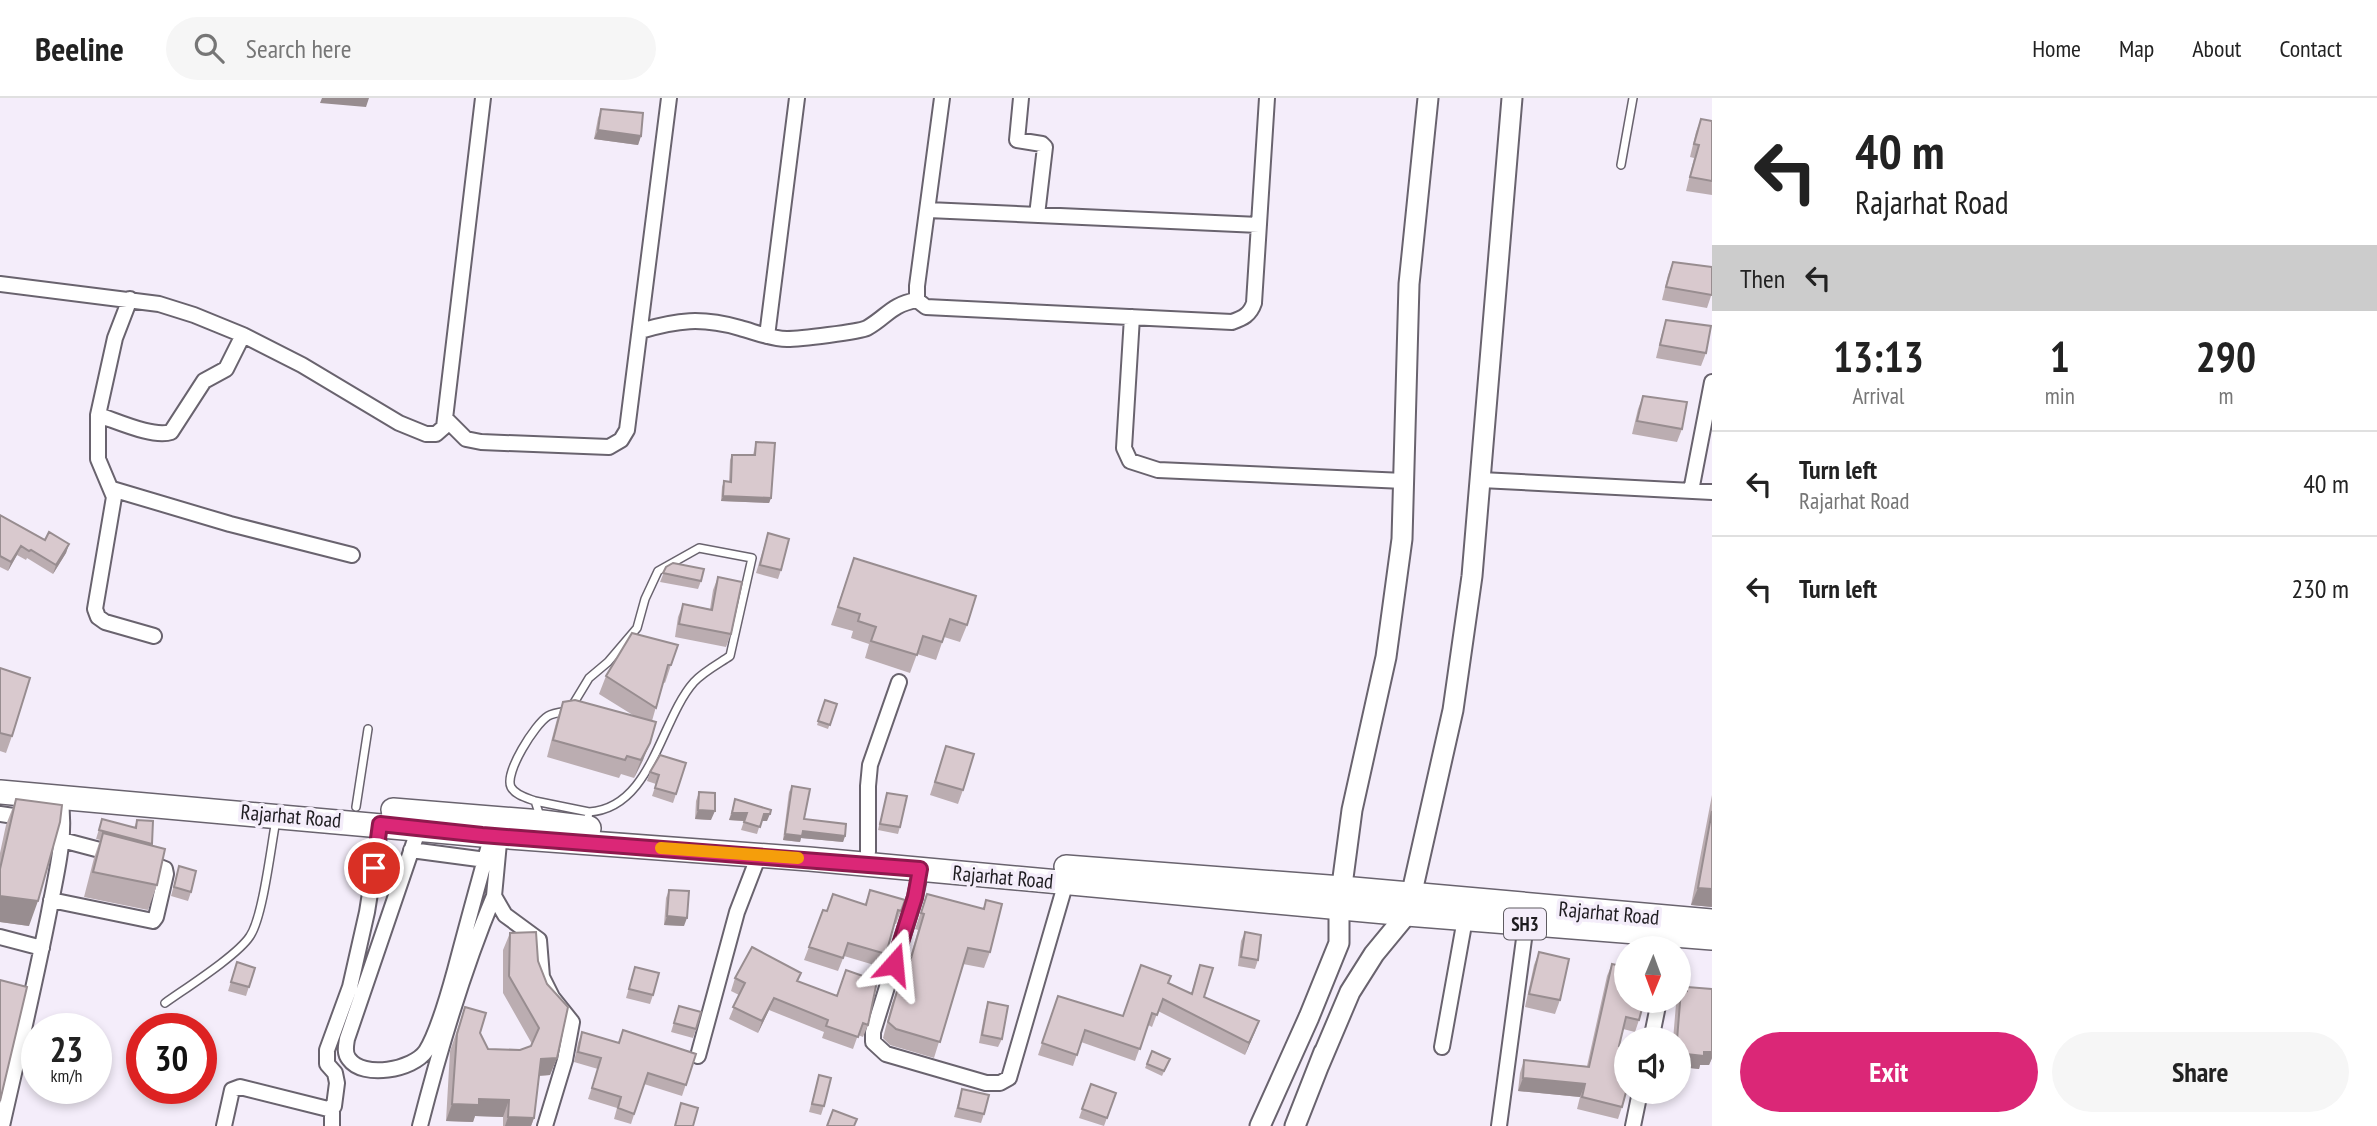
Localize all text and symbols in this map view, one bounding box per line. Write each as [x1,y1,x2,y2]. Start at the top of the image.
search box [166,17,656,80]
text: Beeline [35,27,124,70]
icon: search [190,29,228,67]
text: Search here [246,32,351,65]
text: Home [2032,33,2081,64]
text: Map [2119,33,2154,64]
text: About [2192,33,2241,64]
text: Contact [2279,33,2342,64]
text: 40 m [1855,119,1944,183]
icon: left [1740,126,1831,217]
text: Rajarhat Road [1855,181,2009,223]
icon: left [1799,259,1837,297]
text: Then [1740,262,1785,295]
text: 13:13 [1833,329,1924,384]
text: 1 [2050,329,2070,384]
text: 290 [2196,329,2256,384]
text: Arrival [1852,381,1904,410]
text: min [2045,381,2075,410]
text: m [2218,381,2233,410]
text: Turn left [1799,453,1877,486]
icon: left [1740,465,1778,503]
text: 40 m [2303,467,2349,500]
text: Rajarhat Road [1799,486,1909,515]
icon: left [1740,570,1778,608]
text: Turn left [1799,572,1877,605]
text: 230 m [2291,572,2349,605]
street label: Rajarhat Road [240,798,342,834]
pin [344,838,404,898]
icon: arrive [355,849,393,887]
street label: Rajarhat Road [952,859,1054,895]
street label: Rajarhat Road [1558,895,1660,931]
road number: SH3 [1504,908,1546,940]
position arrow [857,927,931,1001]
north arrow [1614,936,1690,1013]
map controls [1614,936,1691,1104]
speed limit sign: 30 [126,1013,217,1104]
text: 23 [50,1026,83,1072]
button: sound [1614,1027,1691,1104]
button: Exit [1740,1032,2038,1112]
button: Share [2052,1032,2349,1112]
text: km/h [51,1064,82,1087]

